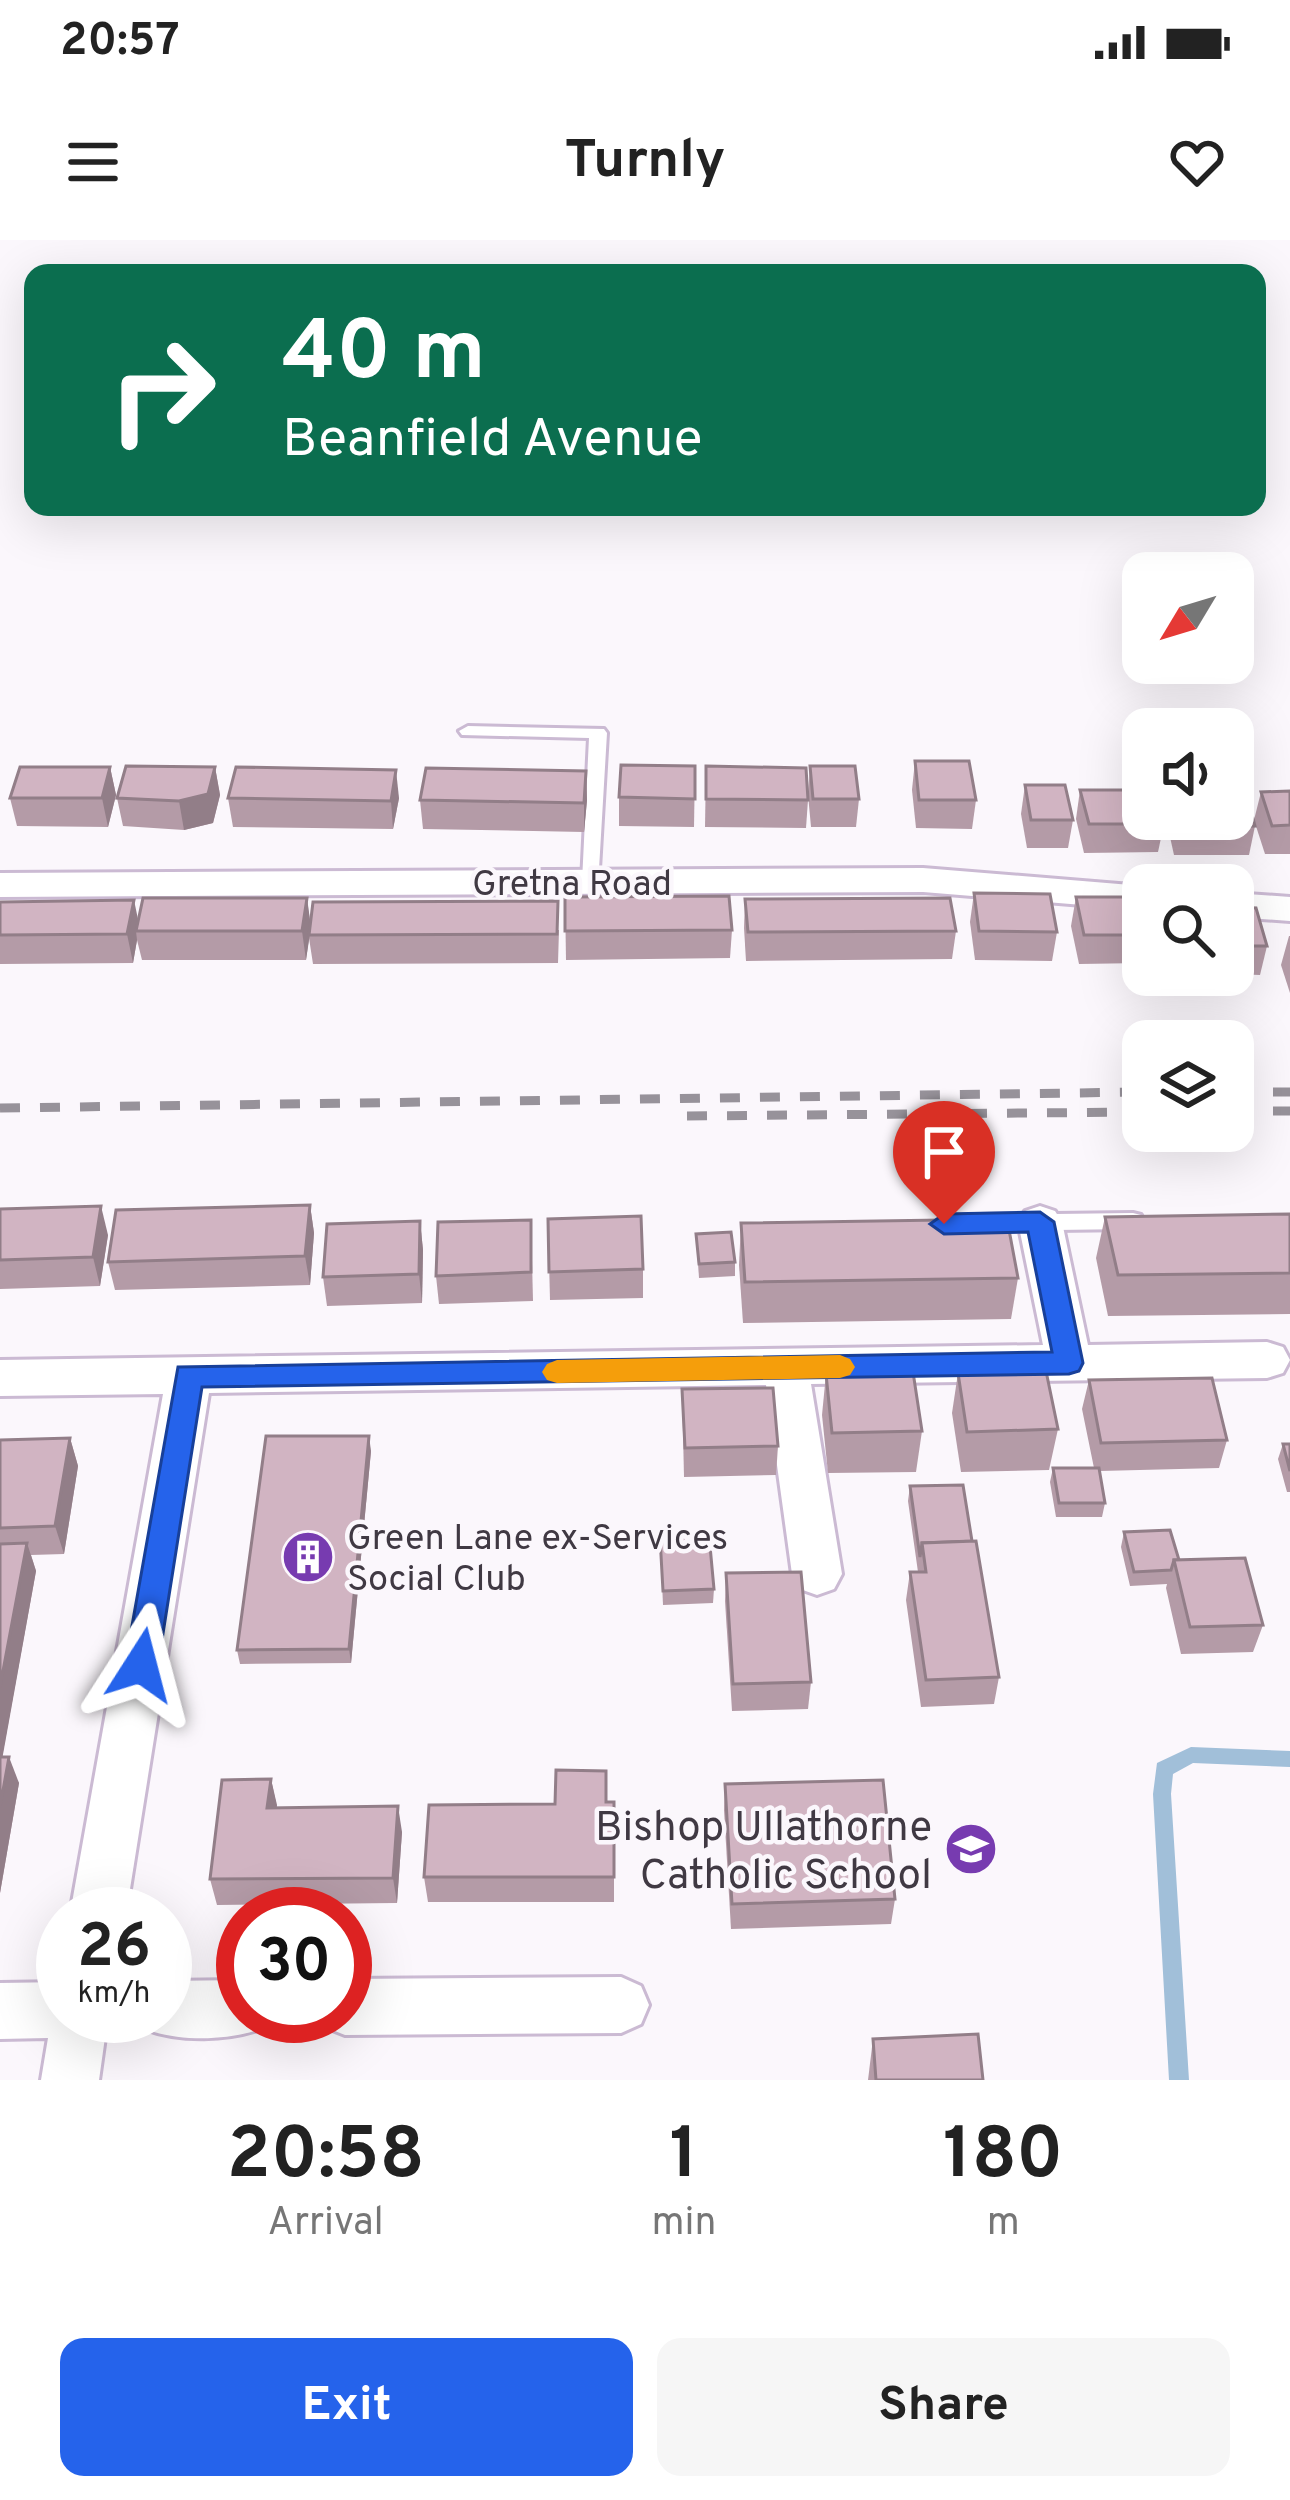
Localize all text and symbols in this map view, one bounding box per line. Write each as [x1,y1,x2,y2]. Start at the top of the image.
text: 20:57 [60,14,180,71]
text: Turnly [564,128,726,197]
icon: menu [60,129,126,195]
icon: heart [1164,129,1230,195]
text: 40 m [282,303,486,409]
icon: right [84,312,240,468]
text: Beanfield Avenue [282,407,703,476]
north arrow [1122,552,1254,684]
map controls [1122,552,1254,1152]
button: sound [1122,708,1254,840]
street label: Gretna Road [472,863,672,909]
button: search [1122,864,1254,996]
button: layers [1122,1020,1254,1152]
pin [893,1101,995,1224]
icon: arrive [911,1119,977,1185]
place label: Green Lane ex-Services Social Club [347,1517,728,1604]
building icon: Green Lane ex-Services Social Club [280,1529,336,1585]
position arrow [78,1602,204,1728]
place label: Bishop Ullathorne Catholic School [595,1803,932,1904]
school or university icon: Bishop Ullathorne Catholic School [943,1821,999,1877]
speed limit sign: 30 [216,1887,372,2043]
text: 26 [77,1912,151,1988]
text: km/h [78,1976,150,2013]
text: 20:58 [227,2112,425,2204]
text: 1 [669,2112,698,2204]
text: 180 [943,2112,1063,2204]
text: Arrival [268,2200,384,2249]
text: min [651,2200,716,2249]
text: m [987,2200,1020,2249]
button: Exit [60,2338,633,2476]
button: Share [657,2338,1230,2476]

